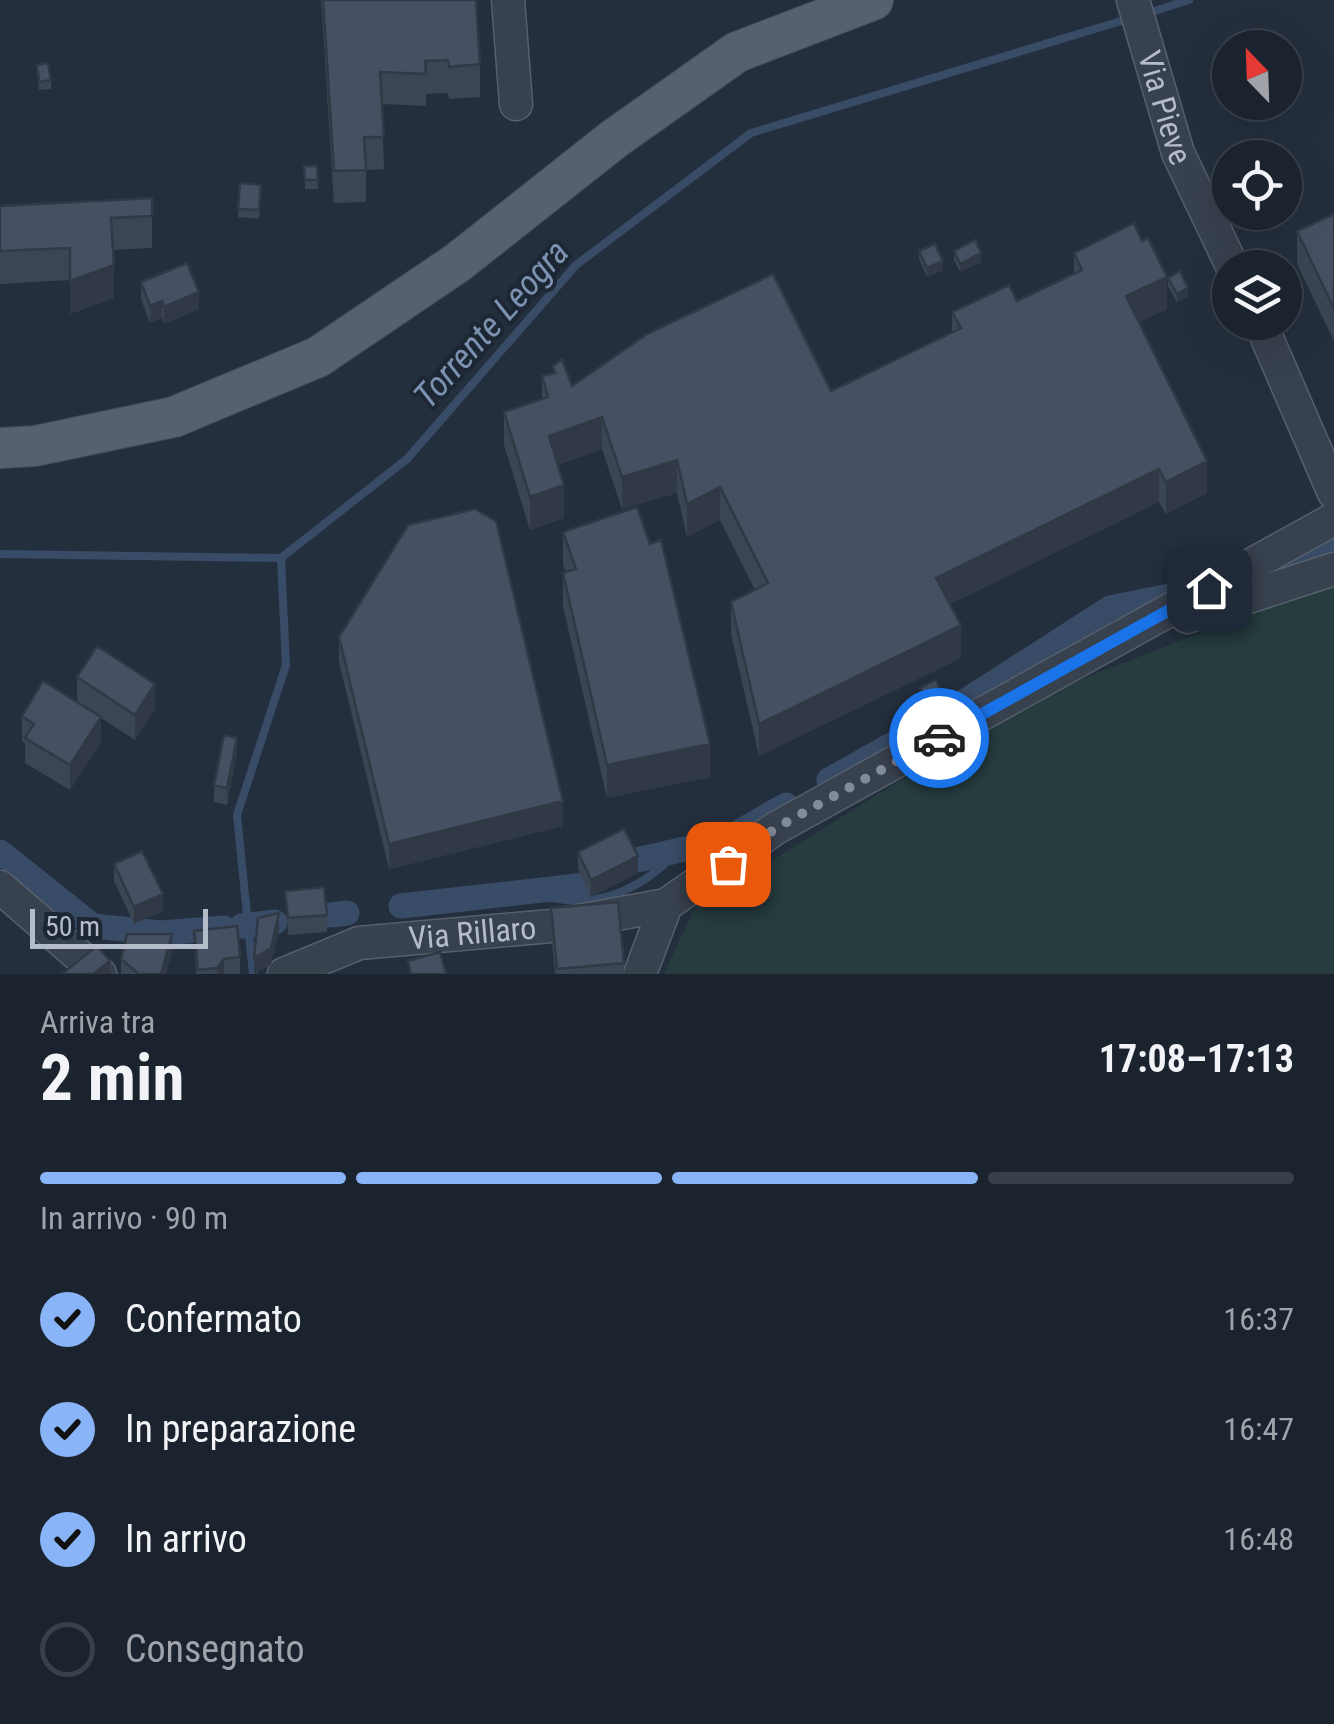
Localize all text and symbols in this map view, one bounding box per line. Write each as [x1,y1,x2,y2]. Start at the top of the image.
north arrow [1212,30,1302,120]
map controls [1212,30,1302,340]
street label: Via Pieve [1130,46,1200,171]
button: locate [1212,140,1302,230]
water label: Torrente Leogra [405,232,577,417]
button: layers [1212,250,1302,340]
pin [1167,546,1252,631]
icon: home [1182,561,1237,616]
courier [889,688,989,788]
icon: car [912,711,967,766]
pin [686,822,771,907]
icon: bag [701,837,756,892]
scale bar [30,904,208,948]
street label: Via Rillaro [407,908,538,958]
text: 50 m [45,910,100,943]
text: Arriva tra [40,1003,155,1041]
text: 17:08–17:13 [1099,1037,1294,1081]
text: 2 min [40,1040,184,1116]
text: In arrivo · 90 m [40,1199,228,1237]
icon: check [40,1292,95,1347]
text: Confermato [125,1297,302,1341]
text: 16:37 [1223,1300,1294,1338]
icon: check [40,1402,95,1457]
text: In preparazione [125,1407,356,1451]
text: 16:47 [1223,1410,1294,1448]
icon: check [40,1512,95,1567]
text: In arrivo [125,1517,247,1561]
text: 16:48 [1223,1520,1294,1558]
text: Consegnato [125,1627,304,1671]

